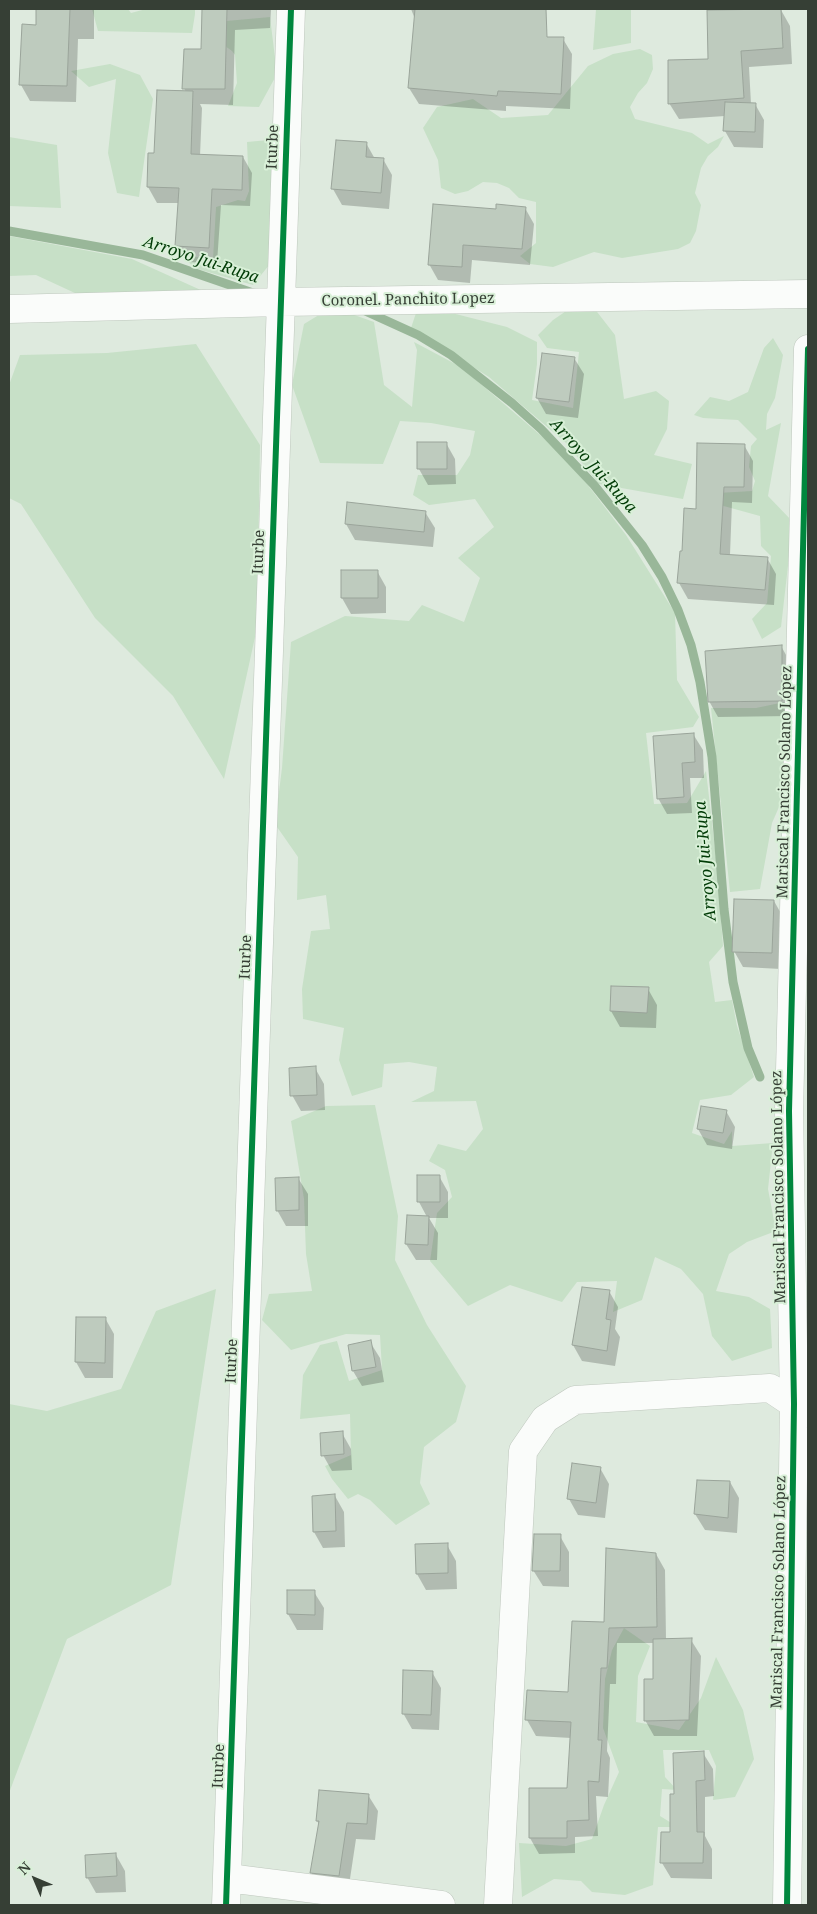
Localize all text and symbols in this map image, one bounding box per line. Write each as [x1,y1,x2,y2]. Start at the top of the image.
street label: Iturbe [263,124,283,170]
water label: Arroyo Jui-Rupa [141,232,261,288]
street label: Coronel. Panchito Lopez [321,289,495,311]
water label: Arroyo Jui-Rupa [546,415,640,517]
street label: Iturbe [249,529,269,575]
street label: Mariscal Francisco Solano López [774,665,796,899]
water label: Arroyo Jui-Rupa [691,800,721,922]
street label: Iturbe [236,934,256,980]
street label: Mariscal Francisco Solano López [768,1070,790,1304]
street label: Iturbe [222,1338,242,1384]
street label: Mariscal Francisco Solano López [768,1475,790,1709]
street label: Iturbe [209,1743,229,1789]
north arrow [10,1854,60,1904]
text: N [13,1857,35,1879]

